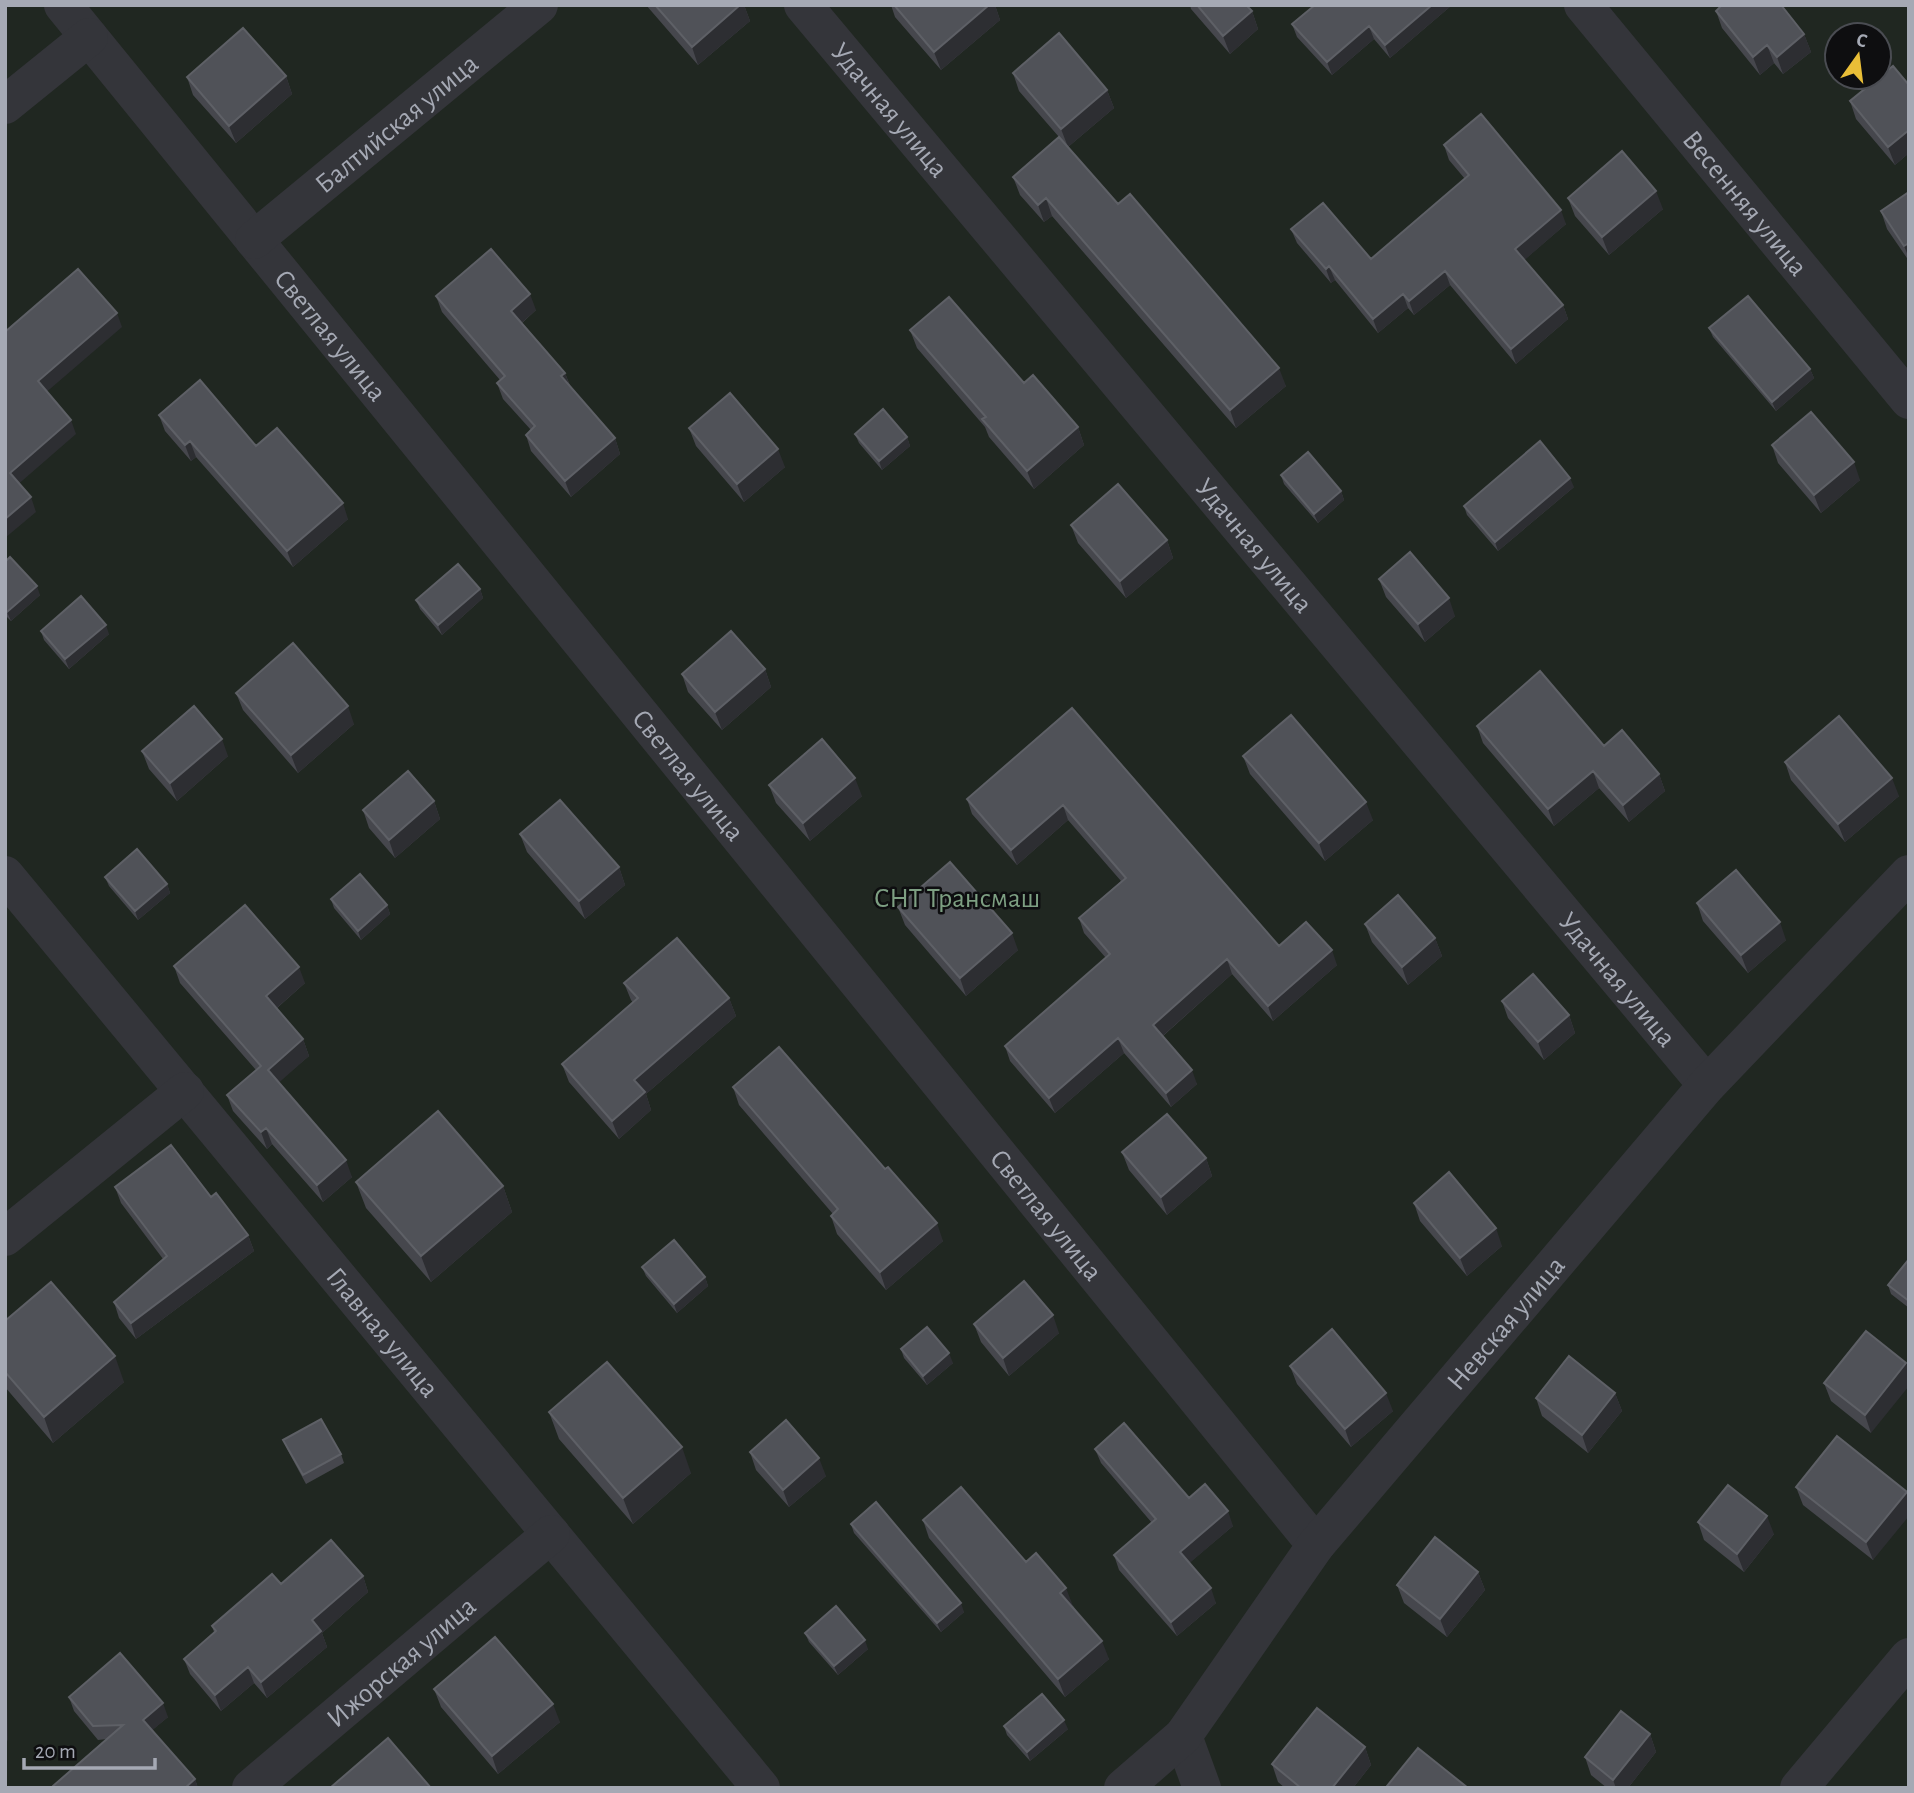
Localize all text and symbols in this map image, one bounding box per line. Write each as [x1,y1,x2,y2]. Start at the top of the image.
north arrow [1823,21,1893,91]
text: С [1854,30,1869,51]
street label: Удачная улица [825,38,953,183]
street label: Балтийская улица [311,49,484,199]
street label: Весенняя улица [1677,126,1812,282]
street label: Светлая улица [268,265,391,407]
street label: Удачная улица [1189,474,1317,619]
street label: Светлая улица [626,705,749,847]
park label: СНТ Трансмаш [874,885,1040,913]
street label: Удачная улица [1553,908,1681,1053]
street label: Светлая улица [984,1145,1107,1287]
street label: Невская улица [1442,1252,1571,1396]
street label: Главная улица [320,1263,443,1403]
street label: Ижорская улица [322,1592,482,1734]
scale bar [24,1727,156,1771]
text: 20 m [35,1741,76,1762]

